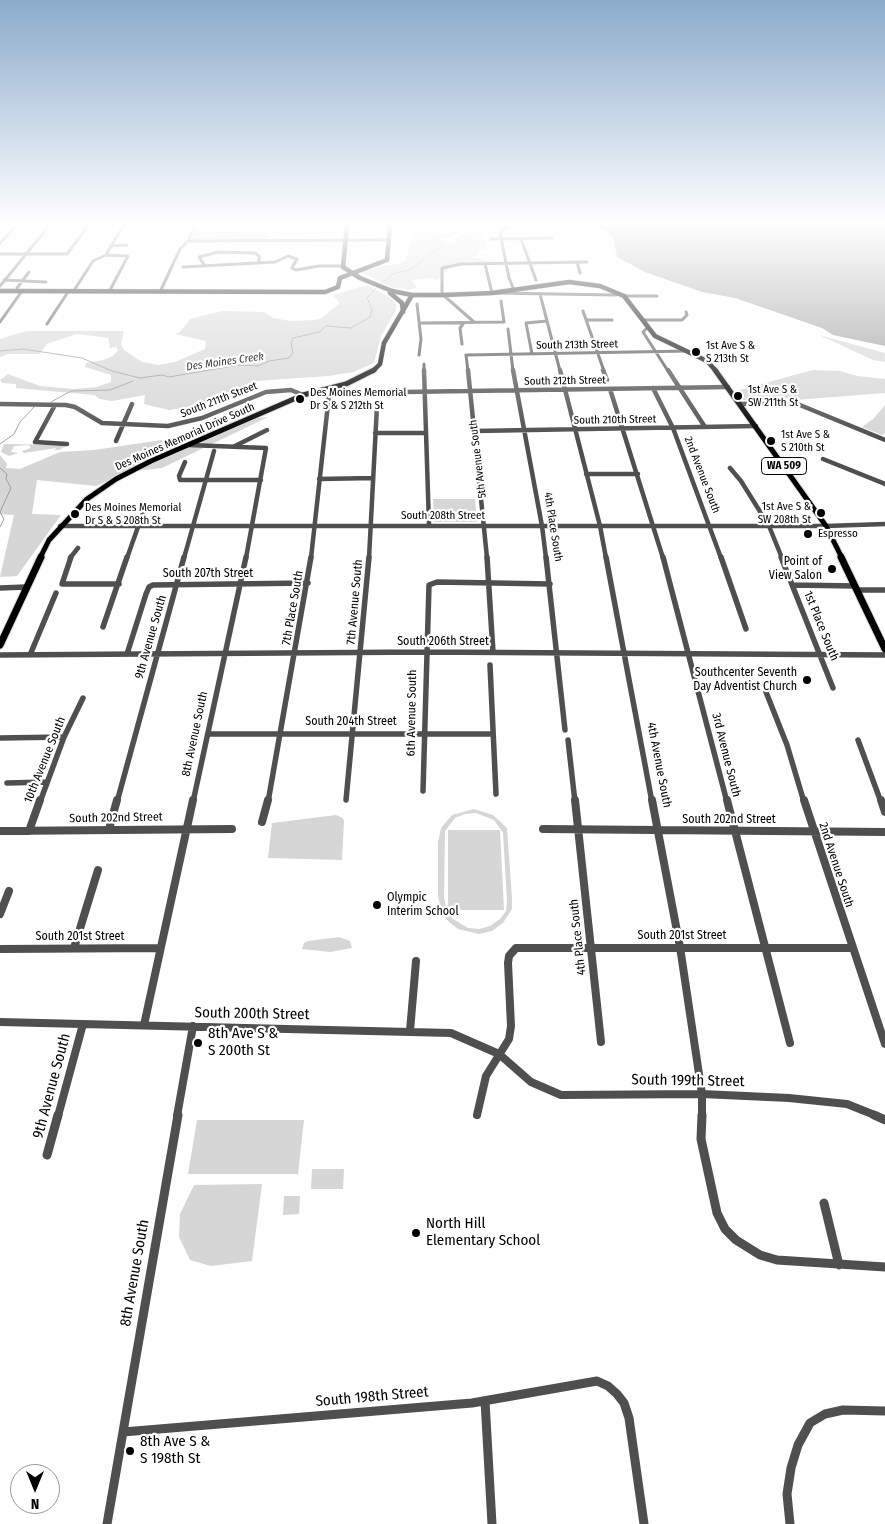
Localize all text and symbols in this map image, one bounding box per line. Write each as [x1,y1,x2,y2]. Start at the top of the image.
street label: South 213th Street [536,338,618,352]
place label: 1st Ave S & S 213th St [706,339,755,365]
marker: 1st Ave S & S 213th St [690,346,702,358]
water label: Des Moines Creek [185,350,265,374]
street label: South 212th Street [524,374,606,388]
street label: South 211th Street [179,379,259,421]
place label: 1st Ave S & SW 211th St [748,383,798,409]
place label: Des Moines Memorial Dr S & S 212th St [310,386,406,412]
marker: 1st Ave S & SW 211th St [732,390,744,402]
marker: Des Moines Memorial Dr S & S 212th St [294,393,306,405]
street label: Des Moines Memorial Drive South [113,400,257,474]
street label: South 210th Street [574,413,656,427]
street label: 5th Avenue South [467,419,489,499]
place label: 1st Ave S & S 210th St [781,428,830,454]
street label: 2nd Avenue South [681,435,723,515]
marker: 1st Ave S & S 210th St [765,435,777,447]
road number: WA 509 [762,458,806,474]
street label: 4th Place South [541,491,565,563]
place label: 1st Ave S & SW 208th St [758,500,811,526]
place label: Des Moines Memorial Dr S & S 208th St [85,501,181,527]
marker: 1st Ave S & SW 208th St [815,507,827,519]
marker: Des Moines Memorial Dr S & S 208th St [69,508,81,520]
street label: South 208th Street [401,509,485,523]
place label: Espresso [818,527,858,541]
marker: Espresso [802,528,814,540]
place label: Point of View Salon [769,555,822,583]
street label: 7th Avenue South [344,559,366,645]
marker: Point of View Salon [826,563,838,575]
street label: South 207th Street [163,567,253,581]
street label: 7th Place South [279,570,307,646]
street label: 1st Place South [800,589,842,663]
street label: 9th Avenue South [132,593,170,681]
street label: South 206th Street [397,635,489,649]
place label: Southcenter Seventh Day Adventist Church [693,666,797,694]
street label: 6th Avenue South [404,670,420,756]
marker: Southcenter Seventh Day Adventist Church [801,674,813,686]
street label: 8th Avenue South [179,690,211,778]
street label: 3rd Avenue South [709,711,743,799]
street label: 10th Avenue South [21,715,69,805]
street label: South 204th Street [305,715,397,729]
street label: 4th Avenue South [644,721,674,809]
street label: South 202nd Street [69,810,163,826]
street label: South 202nd Street [682,813,776,827]
street label: 2nd Avenue South [815,821,857,909]
place label: Olympic Interim School [387,891,459,919]
street label: 4th Place South [567,898,589,976]
marker: Olympic Interim School [371,899,383,911]
street label: South 201st Street [638,929,726,943]
street label: South 201st Street [36,930,124,944]
street label: South 200th Street [194,1004,310,1024]
place label: 8th Ave S & S 200th St [208,1025,278,1060]
street label: 9th Avenue South [29,1031,75,1141]
marker: 8th Ave S & S 200th St [192,1037,204,1049]
street label: South 199th Street [631,1071,745,1091]
place label: North Hill Elementary School [426,1215,540,1250]
street label: 8th Avenue South [117,1218,153,1328]
marker: North Hill Elementary School [410,1227,422,1239]
street label: South 198th Street [315,1383,429,1411]
place label: 8th Ave S & S 198th St [140,1433,210,1468]
marker: 8th Ave S & S 198th St [124,1445,136,1457]
north arrow [10,1464,60,1514]
text: N [31,1495,39,1512]

